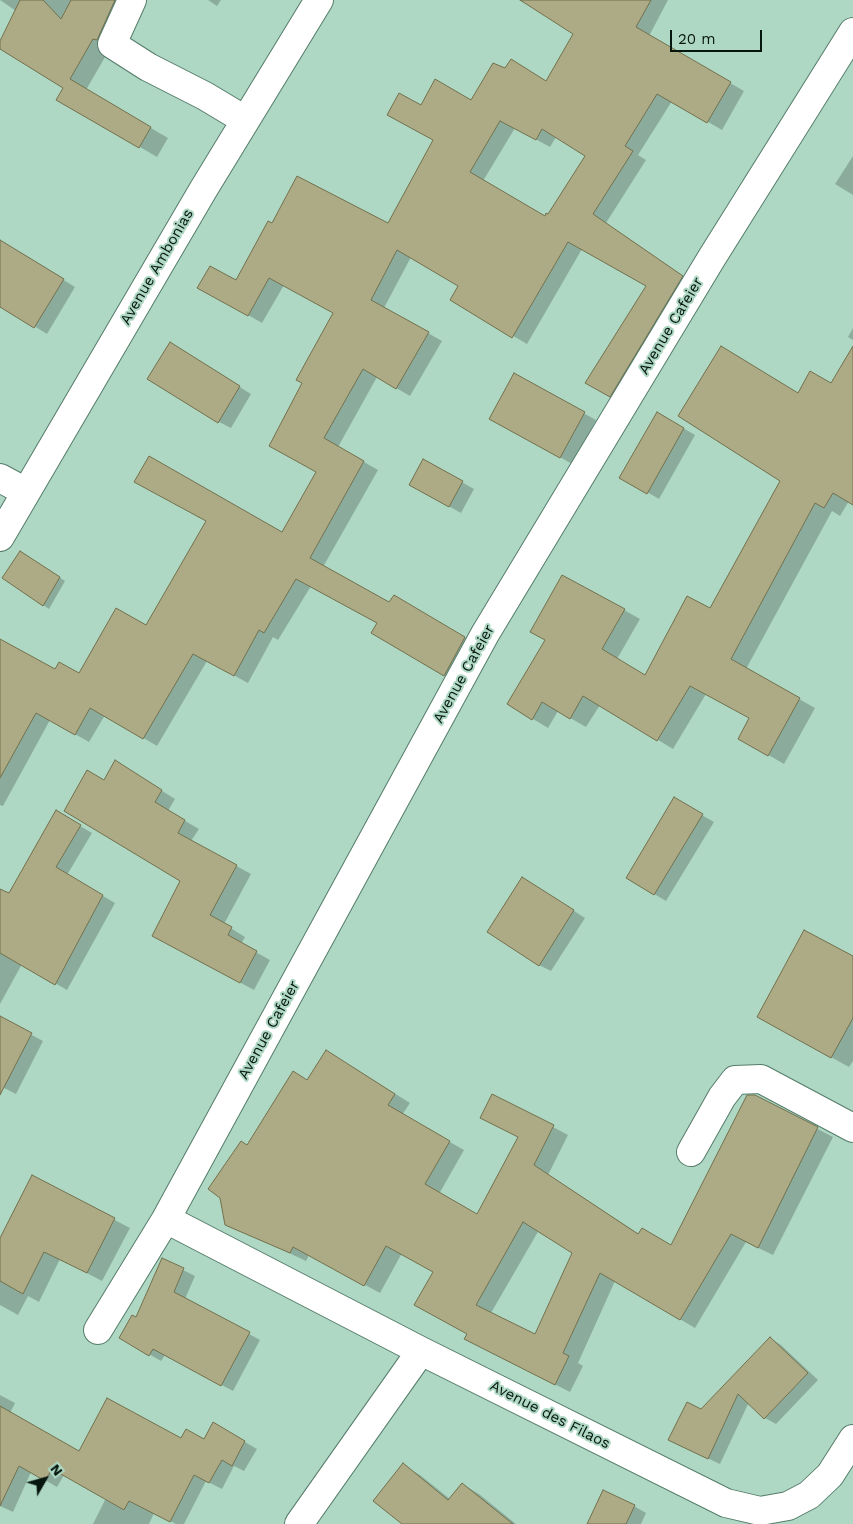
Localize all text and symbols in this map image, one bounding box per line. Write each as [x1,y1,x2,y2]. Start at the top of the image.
scale bar [673,20,766,52]
text: 20 m [678,30,716,48]
street label: Avenue Ambonias [117,206,197,328]
street label: Avenue Cafeier [635,274,707,378]
street label: Avenue Cafeier [429,622,499,726]
street label: Avenue Cafeier [234,978,304,1082]
street label: Avenue des Filaos [487,1377,613,1453]
north arrow [20,1454,70,1504]
text: N [47,1461,66,1479]

